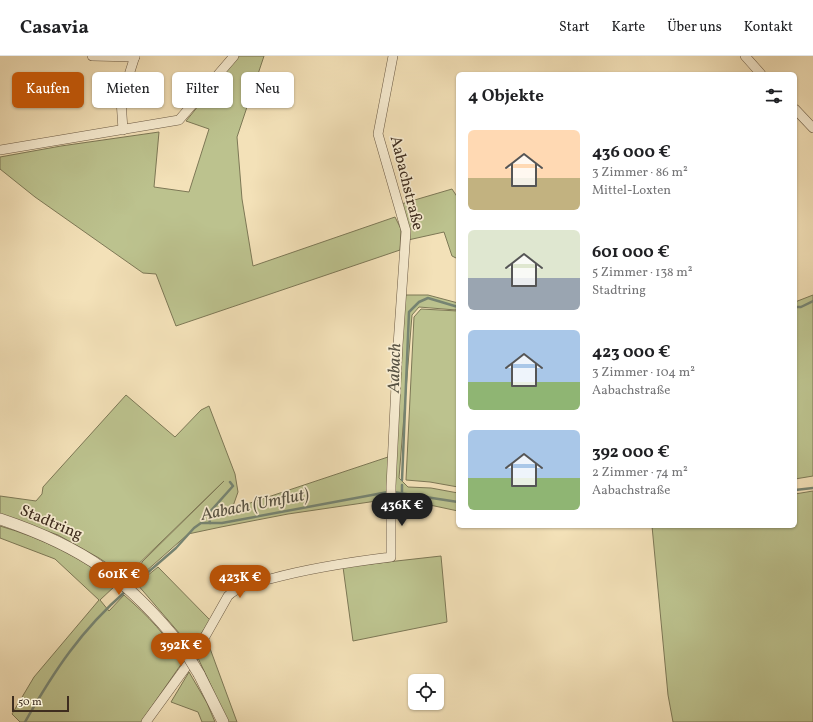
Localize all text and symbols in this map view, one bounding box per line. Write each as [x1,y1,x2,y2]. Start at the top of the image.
text: Casavia [20,15,89,41]
text: Start [559,18,589,37]
text: Karte [611,18,645,37]
text: Über uns [667,18,722,37]
text: Kontakt [744,18,793,37]
chip: Kaufen [12,72,84,108]
chip: Mieten [92,72,164,108]
chip: Filter [172,72,233,108]
chip: Neu [241,72,294,108]
text: 4 Objekte [468,85,544,108]
icon: filters [763,85,785,107]
street label: Aabachstraße [384,134,428,232]
text: 436 000 € [592,141,671,164]
icon: home [500,146,548,194]
text: 3 Zimmer · 86 m² [592,164,688,182]
text: Mittel-Loxten [592,182,671,200]
text: 601 000 € [592,241,670,264]
icon: home [500,246,548,294]
text: 5 Zimmer · 138 m² [592,264,693,282]
text: Stadtring [592,282,646,300]
text: 423 000 € [592,341,671,364]
water label: Aabach [383,343,407,394]
icon: home [500,346,548,394]
text: 3 Zimmer · 104 m² [592,364,695,382]
text: Aabachstraße [592,382,670,400]
text: 392 000 € [592,441,670,464]
icon: home [500,446,548,494]
text: 2 Zimmer · 74 m² [592,464,688,482]
text: Aabachstraße [592,482,670,500]
water label: Aabach (Umflut) [198,483,311,527]
pin: 436K € [369,493,435,527]
text: 436K € [381,497,423,515]
street label: Stadtring [16,500,86,546]
pin: 601K € [86,562,152,596]
pin: 423K € [207,565,273,599]
text: 601K € [98,566,140,584]
text: 423K € [219,569,261,587]
pin: 392K € [148,633,214,667]
text: 392K € [160,637,202,655]
map controls [408,674,444,710]
button: locate [408,674,444,710]
scale bar [12,694,69,713]
text: 50 m [18,695,42,710]

